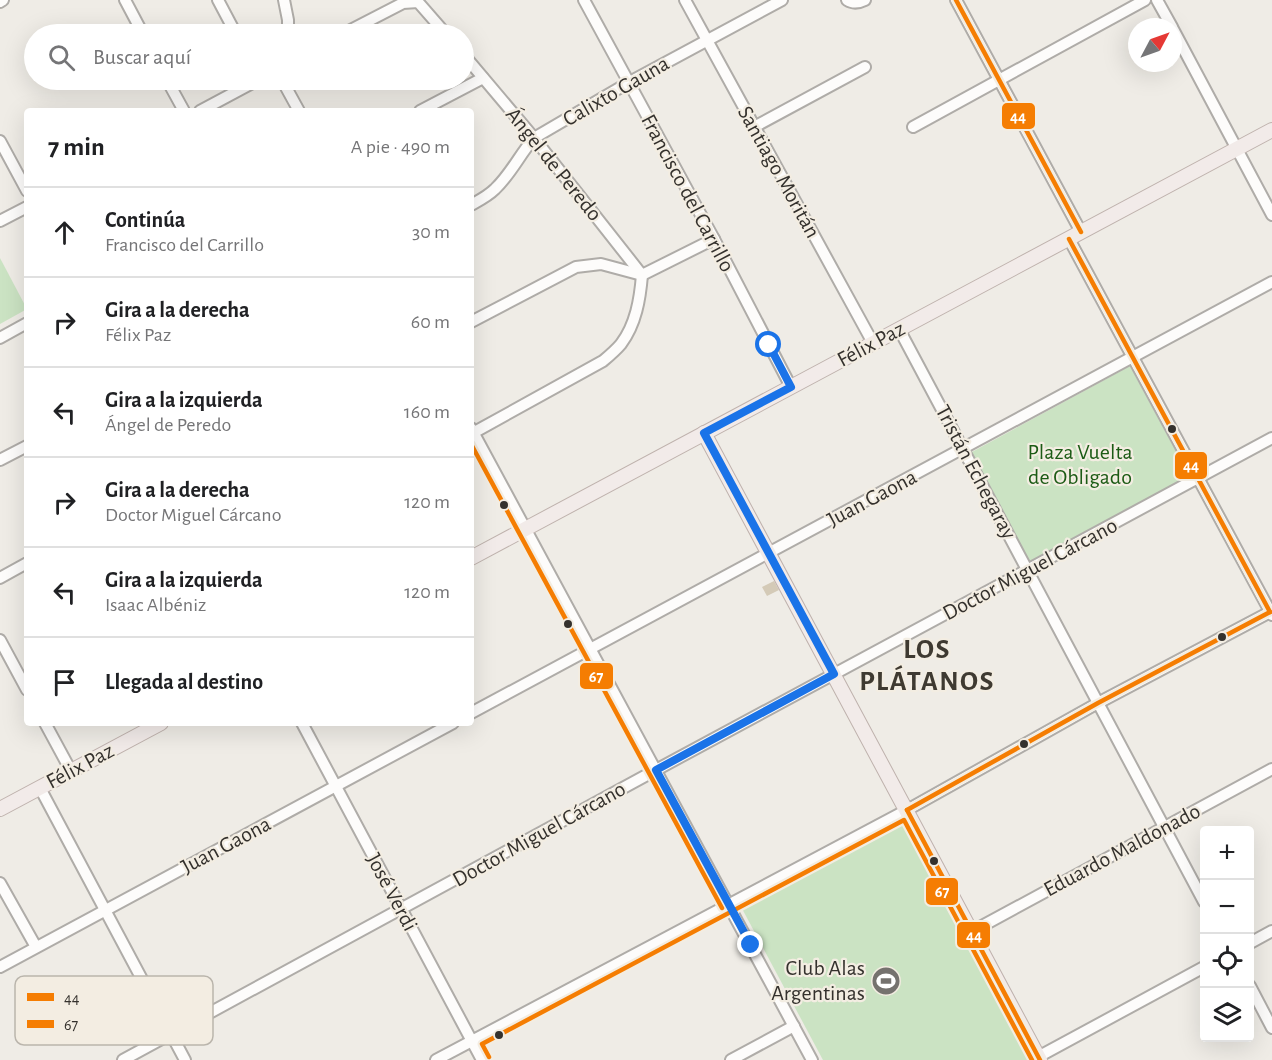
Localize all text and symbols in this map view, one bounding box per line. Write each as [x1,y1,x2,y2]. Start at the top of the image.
north arrow [1128,18,1182,72]
search box [24,24,474,90]
icon: search [45,41,78,74]
text: Buscar aquí [93,46,191,68]
street label: Calixto Gauna [559,52,673,130]
street label: Ángel de Peredo [502,102,607,225]
street label: Santiago Moritán [734,102,824,242]
line badge: 44 [1001,102,1036,130]
text: 44 [1010,109,1026,125]
street label: Francisco del Carrillo [637,111,739,275]
text: 7 min [48,134,105,160]
text: A pie · 490 m [351,137,450,157]
text: Continúa [105,209,185,231]
icon: ahead [48,216,81,249]
text: 30 m [412,222,450,242]
text: Francisco del Carrillo [105,235,264,255]
text: Gira a la derecha [105,299,250,321]
icon: right [48,306,81,339]
text: 60 m [411,312,450,332]
street label: Félix Paz [834,317,908,371]
text: Félix Paz [105,325,171,345]
route start [755,331,781,357]
text: Gira a la izquierda [105,389,263,411]
icon: left [48,396,81,429]
street label: Tristán Echegaray [931,401,1021,543]
text: 160 m [404,402,450,422]
text: Ángel de Peredo [105,415,231,435]
unlabelled marker [1166,423,1178,435]
park label: Plaza Vuelta de Obligado [1027,441,1133,488]
line badge: 44 [1174,451,1208,480]
text: 44 [1183,458,1199,474]
street label: Juan Gaona [824,465,920,531]
text: Gira a la derecha [105,479,250,501]
icon: right [48,486,81,519]
text: 120 m [404,492,450,512]
unlabelled marker [498,499,510,511]
text: Doctor Miguel Cárcano [105,505,281,525]
street label: Doctor Miguel Cárcano [939,514,1121,624]
text: Gira a la izquierda [105,569,263,591]
icon: left [48,576,81,609]
text: 120 m [404,582,450,602]
text: Isaac Albéniz [105,595,206,615]
unlabelled marker [562,618,574,630]
unlabelled marker [1216,631,1228,643]
district label: LOS PLÁTANOS [859,636,995,696]
line badge: 67 [579,662,614,690]
icon: arrive [48,666,81,699]
text: 67 [589,669,603,685]
text: Llegada al destino [105,671,263,693]
unlabelled marker [1018,738,1030,750]
street label: Félix Paz [43,739,117,793]
street label: Doctor Miguel Cárcano [449,777,629,891]
street label: Eduardo Maldonado [1040,799,1204,901]
street label: Juan Gaona [178,812,274,878]
map controls [1200,826,1254,1042]
button: + [1200,826,1254,880]
street label: José Verdi [362,850,422,934]
unlabelled marker [928,855,940,867]
line badge: 67 [925,877,959,906]
button: − [1200,880,1254,934]
text: 67 [935,884,949,900]
line badge: 44 [956,921,991,949]
text: 44 [966,928,982,944]
route end [737,931,763,957]
button: locate [1200,934,1254,988]
place label: Club Alas Argentinas [771,957,865,1004]
sports icon: Club Alas Argentinas [870,965,902,997]
legend [15,976,213,1045]
button: layers [1200,988,1254,1042]
text: 44 [64,990,80,1006]
text: 67 [64,1017,79,1033]
unlabelled marker [493,1029,505,1041]

